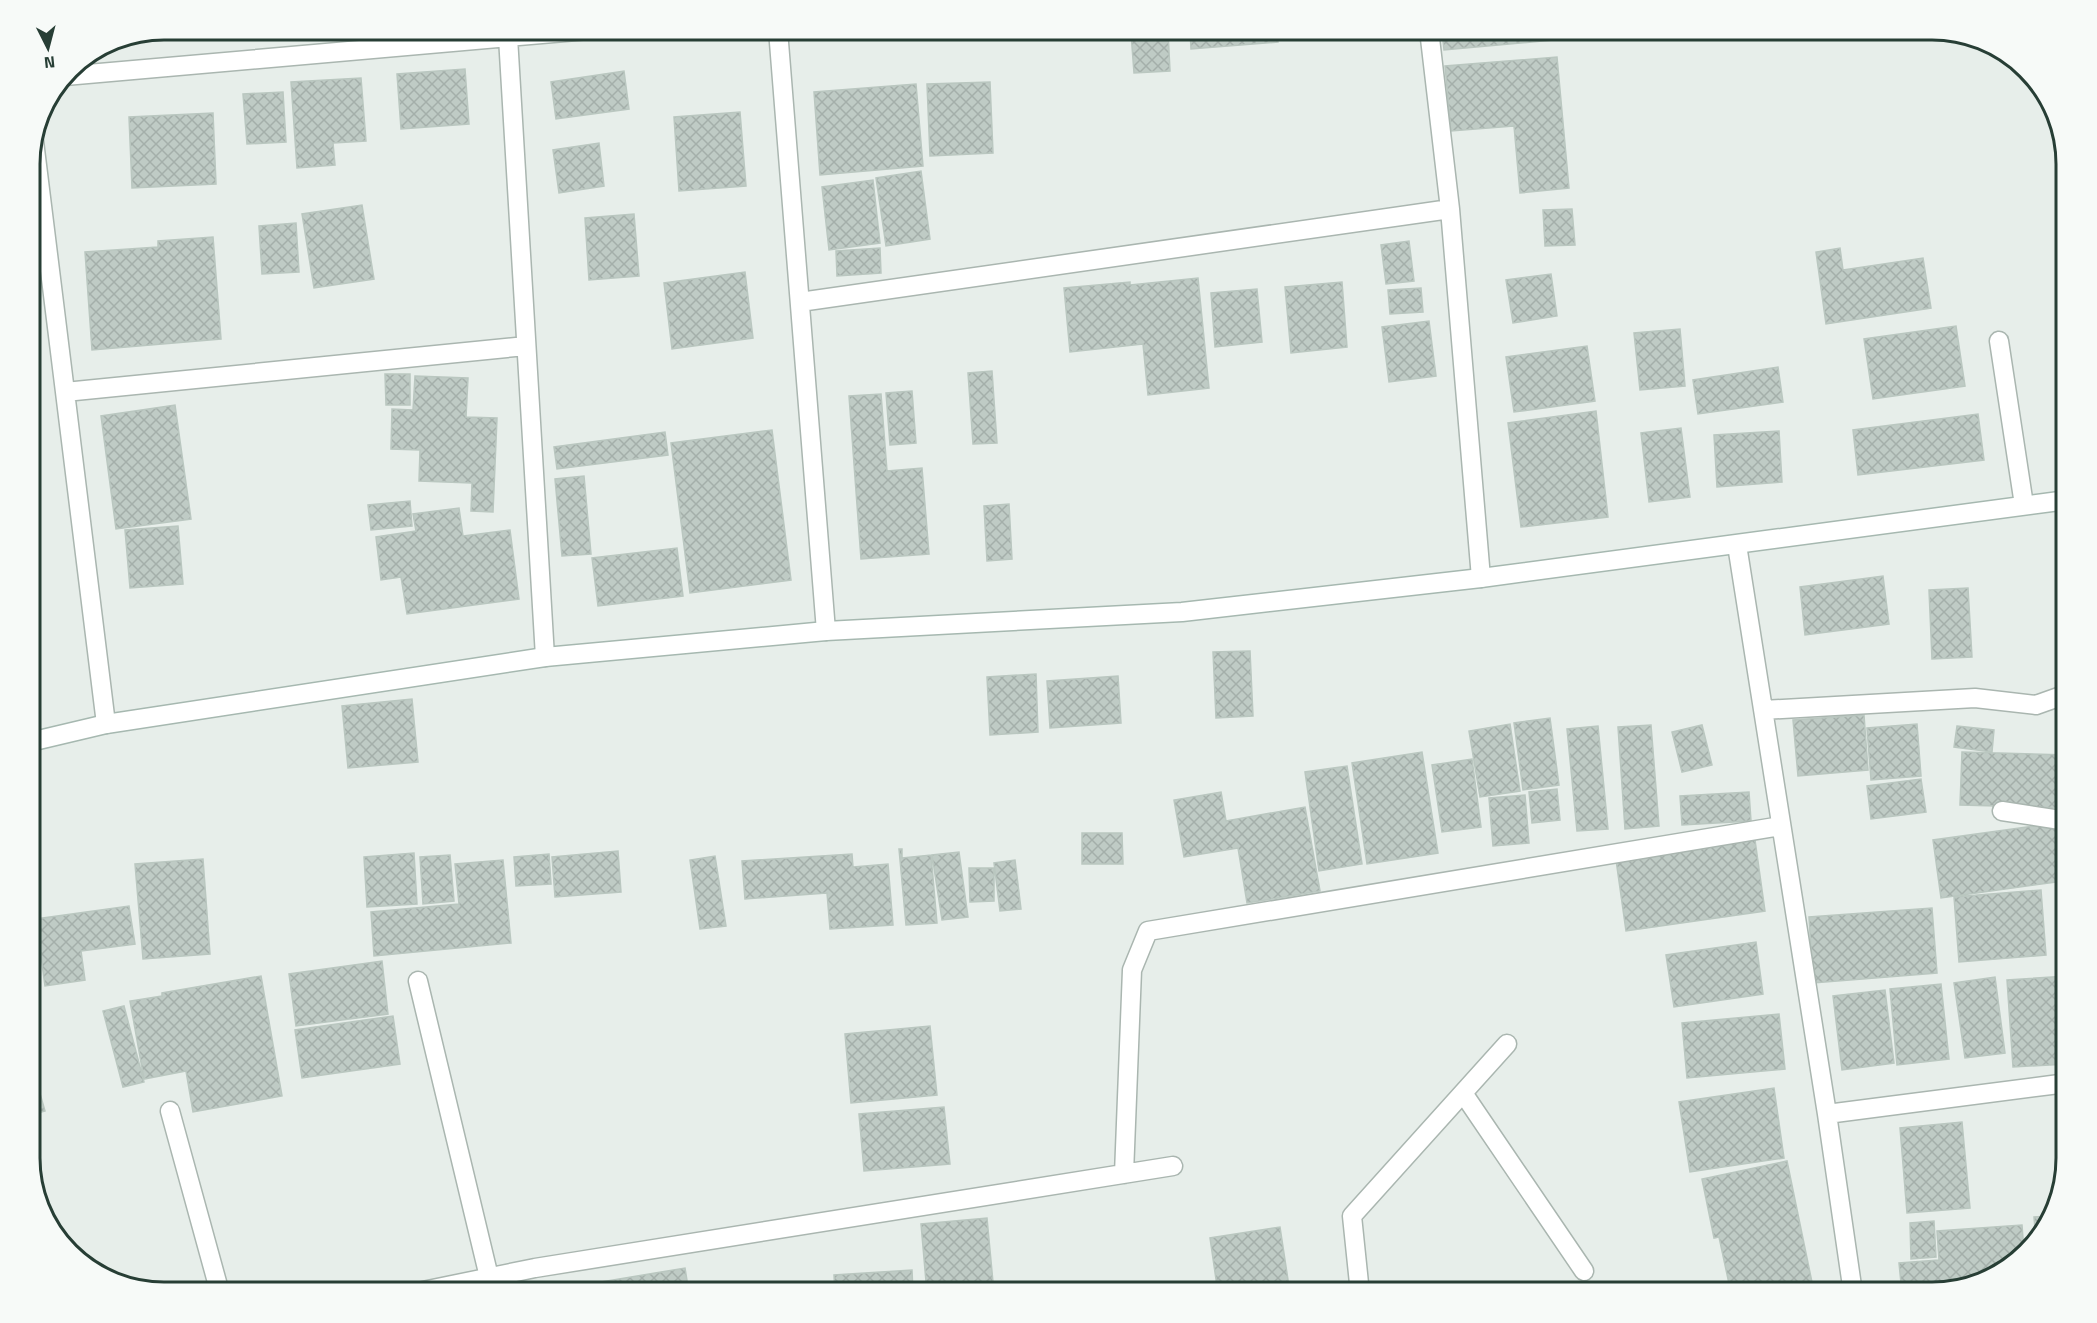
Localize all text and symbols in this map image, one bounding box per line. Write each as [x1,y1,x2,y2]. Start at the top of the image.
north arrow [18,18,78,78]
text: N [43,50,56,75]

